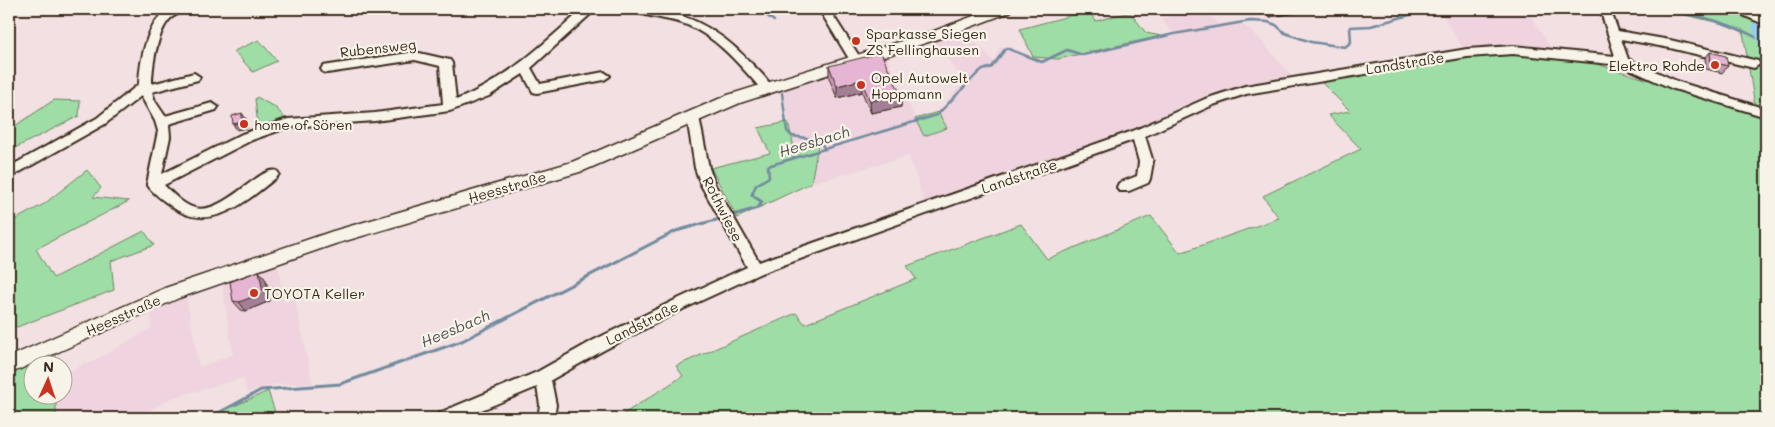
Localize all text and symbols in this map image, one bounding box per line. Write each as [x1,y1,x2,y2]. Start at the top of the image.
place label: Sparkasse Siegen ZS Fellinghausen [866,24,987,59]
street label: Rubensweg [339,35,417,61]
marker: Sparkasse Siegen ZS Fellinghausen [850,35,862,47]
street label: Landstraße [1365,47,1445,79]
place label: Elektro Rohde [1609,56,1705,75]
marker: Elektro Rohde [1709,59,1721,71]
place label: Opel Autowelt Hoppmann [871,68,968,103]
marker: Opel Autowelt Hoppmann [855,79,867,91]
place label: home of Sören [254,115,352,134]
marker: home of Sören [238,118,250,130]
water label: Heesbach [776,121,852,161]
street label: Landstraße [979,154,1059,198]
street label: Heesstraße [466,167,548,207]
street label: Rothwiese [699,173,747,245]
place label: TOYOTA Keller [264,284,365,303]
marker: TOYOTA Keller [248,287,260,299]
street label: Heesstraße [82,290,164,340]
street label: Landstraße [602,297,682,349]
water label: Heesbach [418,305,492,351]
north arrow [22,354,72,404]
text: N [43,357,55,376]

